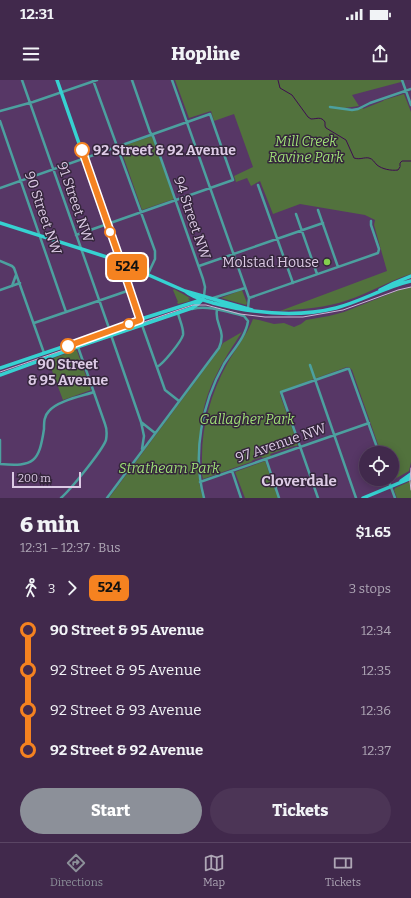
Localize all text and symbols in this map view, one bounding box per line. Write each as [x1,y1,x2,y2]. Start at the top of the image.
text: 12:31 [20,5,54,23]
icon: menu [20,43,42,65]
text: Hopline [171,43,240,65]
icon: share [369,43,391,65]
park label: Mill Creek Ravine Park [269,133,344,166]
marker: 92 Street & 92 Avenue [74,142,90,158]
place label: 92 Street & 92 Avenue [93,142,236,159]
street label: 91 Street NW [53,159,97,245]
street label: 90 Street NW [21,169,65,258]
street label: 94 Street NW [170,174,214,262]
unlabelled marker [104,226,116,238]
line badge: 524 [104,254,150,280]
place label: Molstad House [222,254,319,271]
marker: Molstad House [322,257,332,267]
text: 524 [115,258,139,275]
unlabelled marker [123,318,135,330]
marker: 90 Street & 95 Avenue [60,338,76,354]
place label: 90 Street & 95 Avenue [28,356,109,389]
park label: Gallagher Park [200,411,295,428]
street label: 97 Avenue NW [233,419,329,466]
map controls [359,446,399,486]
button: locate [359,446,399,486]
park label: Strathearn Park [118,460,220,477]
scale bar [12,470,81,489]
text: 200 m [18,472,51,485]
district label: Cloverdale [261,472,337,490]
text: 6 min [20,511,79,538]
text: $1.65 [355,523,391,541]
text: 12:31 – 12:37 · Bus [20,540,120,555]
icon: walk [20,577,42,599]
icon: forward [61,577,83,599]
text: 524 [97,579,121,596]
text: 3 [48,581,55,596]
text: 3 stops [349,581,391,596]
text: 90 Street & 95 Avenue [50,621,204,639]
text: 12:34 [361,623,391,638]
text: 92 Street & 95 Avenue [50,661,201,679]
text: 12:35 [362,663,391,678]
text: 92 Street & 93 Avenue [50,701,201,719]
text: 12:36 [361,703,391,718]
text: 92 Street & 92 Avenue [50,741,203,759]
text: 12:37 [362,743,391,758]
button: Start [20,788,202,834]
button: Tickets [210,788,391,834]
tab: Directions [50,852,103,889]
tab: Map [203,852,225,889]
tab: Tickets [325,852,361,889]

